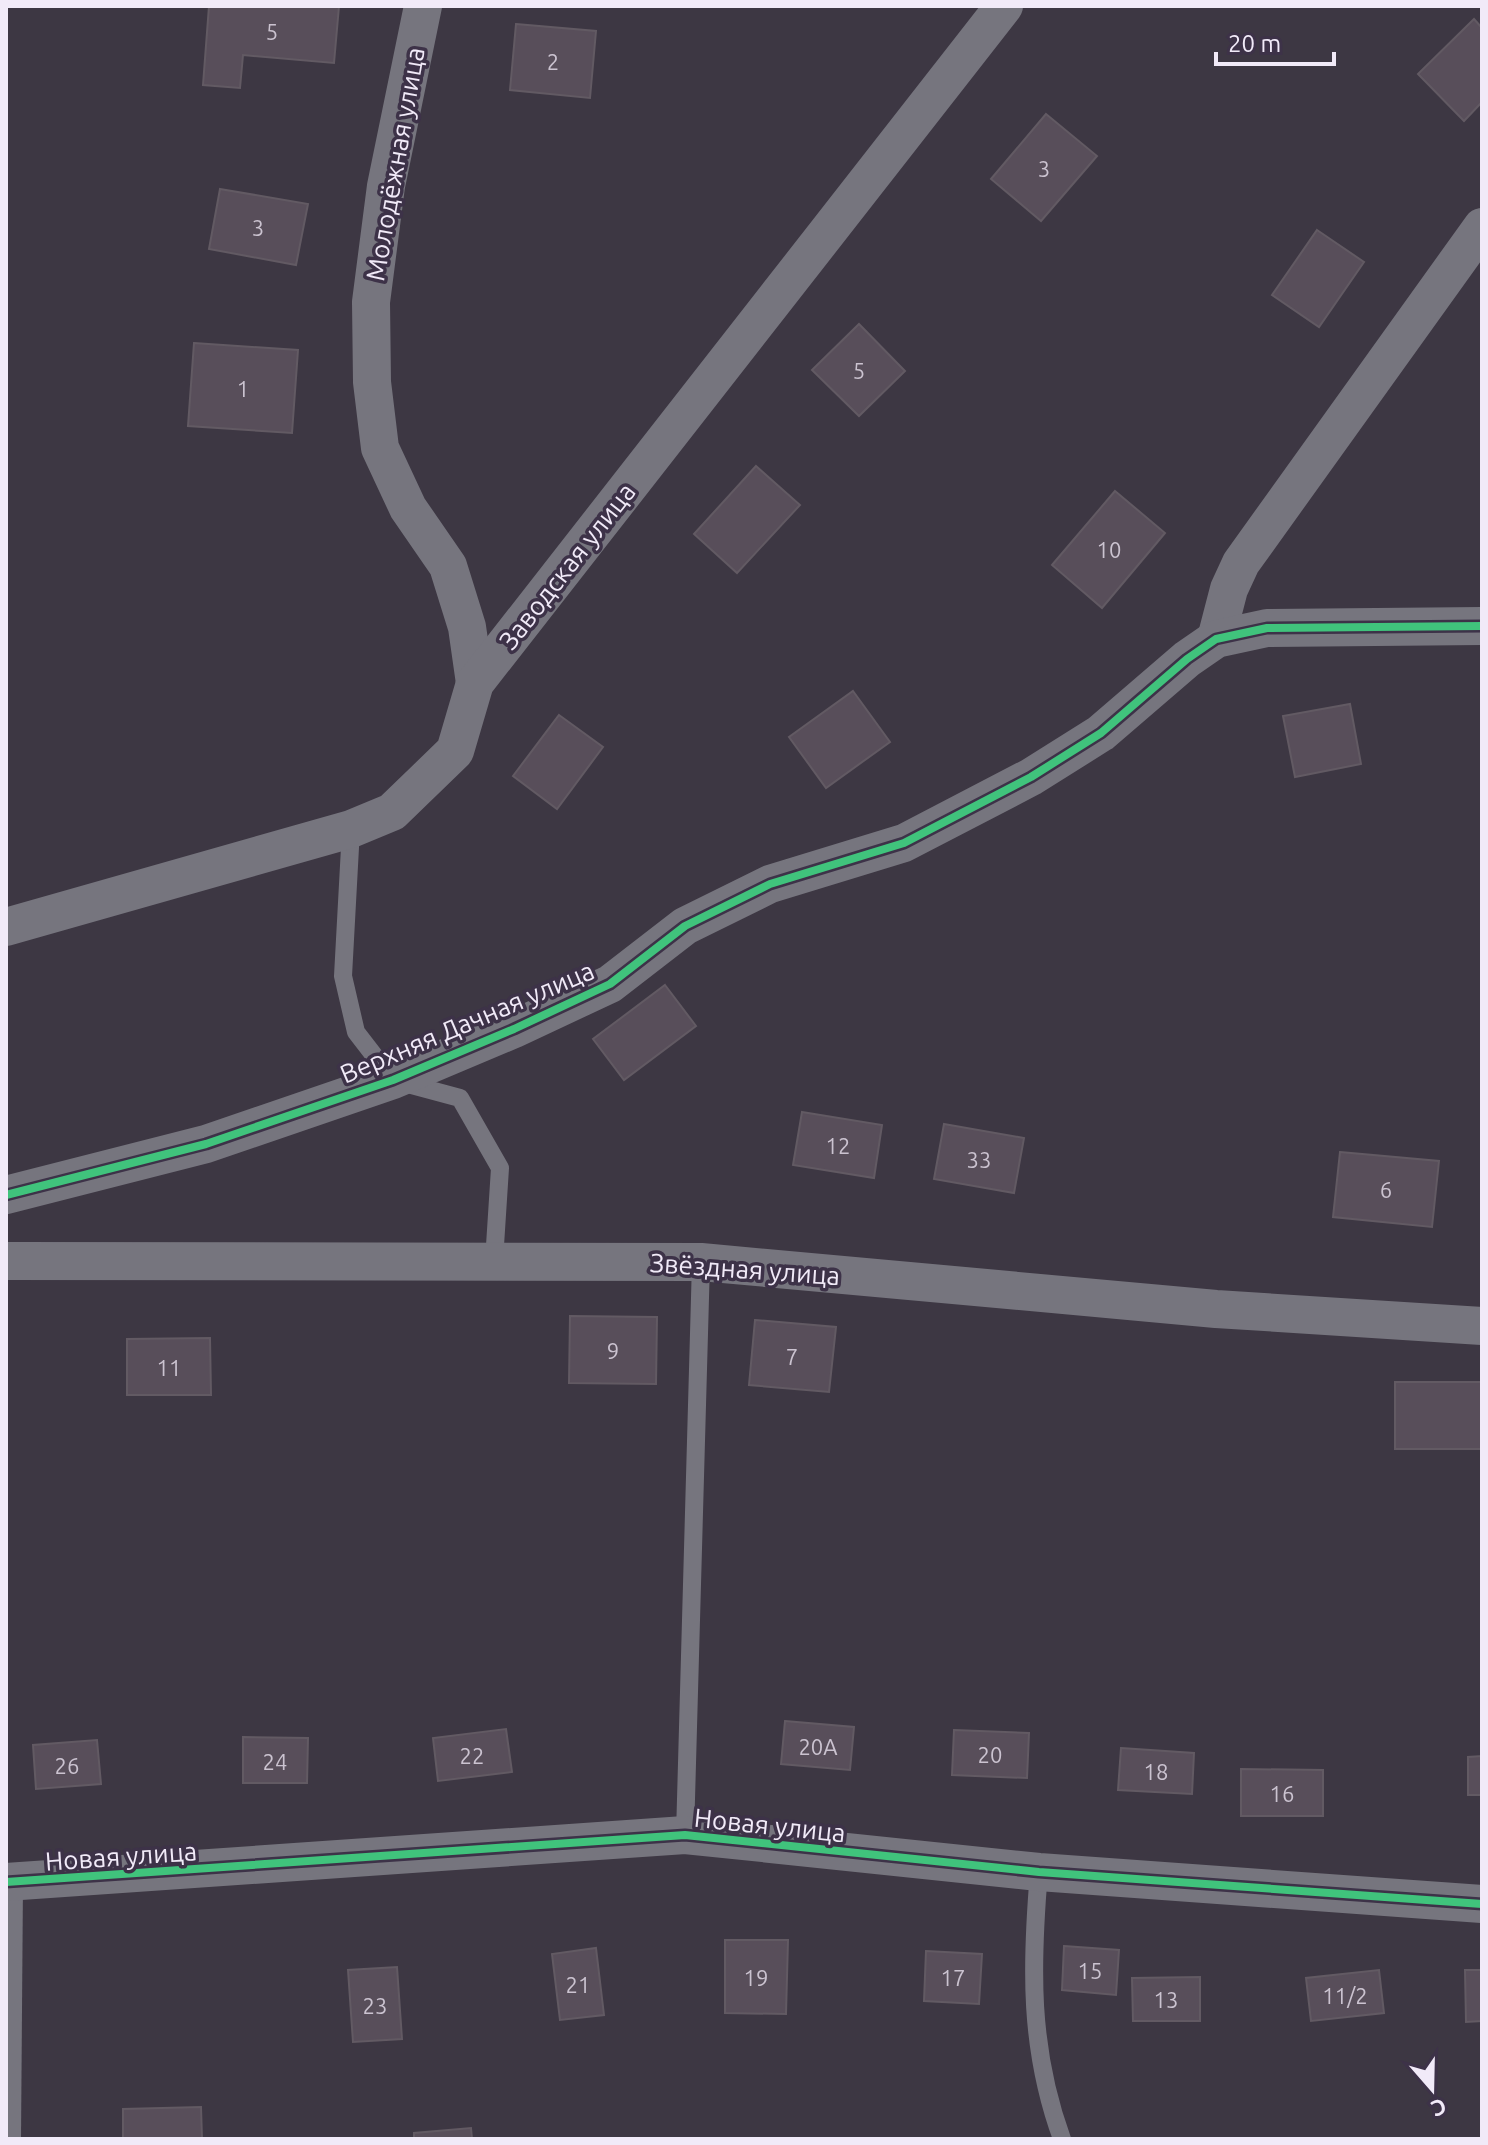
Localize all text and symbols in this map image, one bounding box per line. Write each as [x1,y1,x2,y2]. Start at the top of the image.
scale bar [1216,16,1334,66]
house number: 5 [266,19,278,44]
text: 20 m [1228,30,1281,57]
street label: Молодёжная улица [360,45,430,283]
house number: 2 [547,49,559,74]
house number: 3 [1038,156,1050,181]
house number: 3 [252,215,264,240]
house number: 5 [853,358,865,383]
house number: 1 [237,376,249,401]
street label: Заводская улица [493,477,641,655]
house number: 10 [1097,537,1121,562]
street label: Верхняя Дачная улица [336,955,598,1089]
house number: 12 [826,1133,850,1158]
house number: 33 [967,1147,991,1172]
house number: 6 [1380,1177,1392,1202]
street label: Звёздная улица [649,1248,841,1290]
house number: 9 [607,1338,619,1363]
house number: 7 [786,1344,798,1369]
house number: 11 [157,1355,181,1380]
house number: 20А [798,1734,838,1759]
house number: 20 [978,1742,1002,1767]
house number: 22 [460,1743,484,1768]
house number: 24 [263,1749,287,1774]
house number: 26 [55,1753,79,1778]
house number: 18 [1144,1759,1168,1784]
house number: 16 [1270,1781,1294,1806]
street label: Новая улица [693,1803,847,1847]
street label: Новая улица [44,1836,198,1876]
house number: 15 [1078,1958,1102,1983]
house number: 19 [744,1965,768,1990]
house number: 17 [941,1965,965,1990]
house number: 21 [566,1972,590,1997]
house number: 11/2 [1322,1983,1368,2008]
house number: 13 [1154,1987,1178,2012]
house number: 23 [363,1993,387,2018]
north arrow [1392,2049,1472,2129]
text: С [1428,2094,1450,2122]

